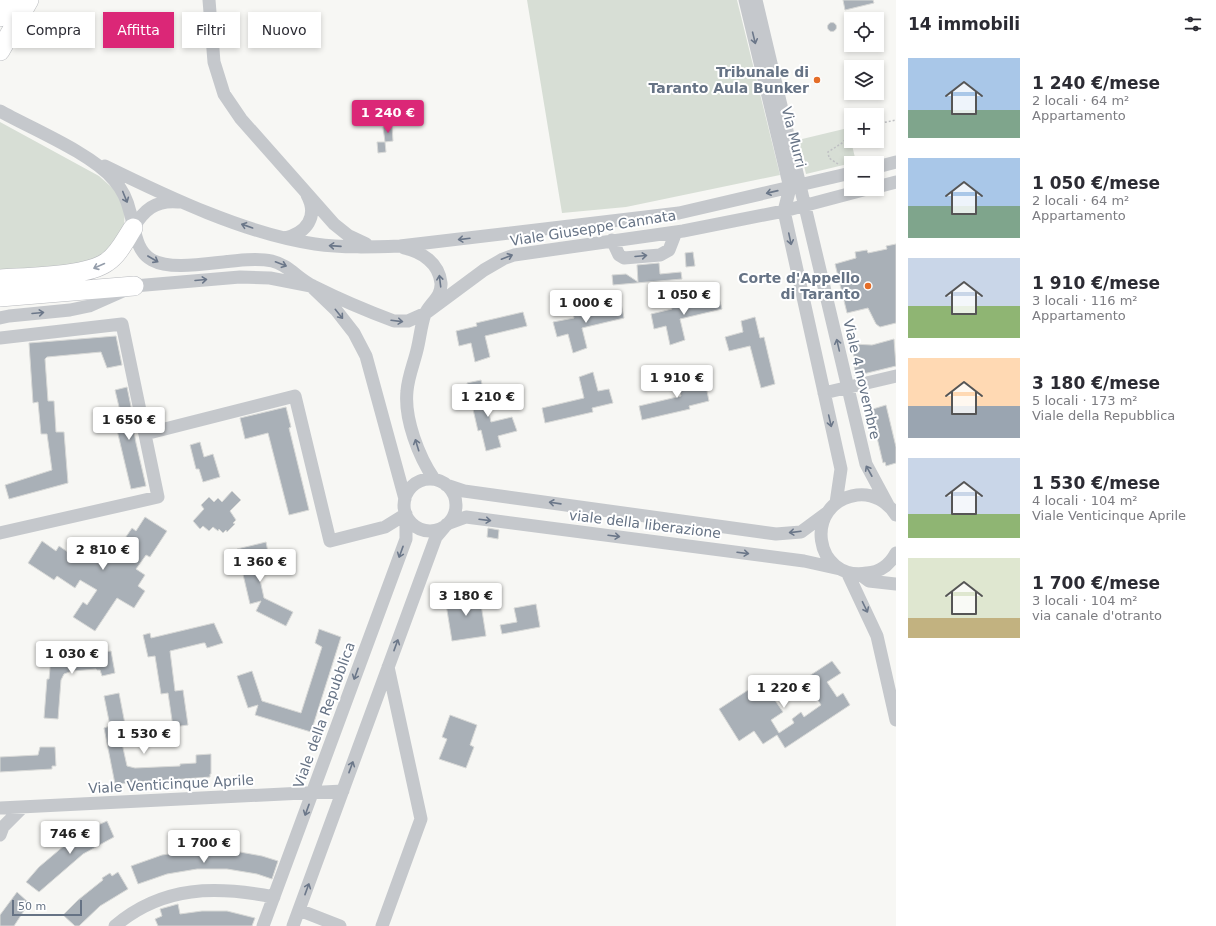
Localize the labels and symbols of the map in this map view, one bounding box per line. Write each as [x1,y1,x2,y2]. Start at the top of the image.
one-way arrow [750,31,758,44]
place label: Tribunale di Taranto Aula Bunker [648,64,809,96]
marker: Tribunale di Taranto Aula Bunker [812,75,822,85]
pin: 1 240 € [351,100,425,134]
street label: Via Murri [779,105,809,169]
one-way arrow [766,189,779,197]
one-way arrow [122,190,129,202]
street label: Viale Giuseppe Cannata [509,207,677,249]
one-way arrow [241,222,254,229]
one-way arrow [786,233,794,246]
one-way arrow [458,235,471,243]
one-way arrow [329,242,342,249]
one-way arrow [501,253,513,261]
one-way arrow [634,253,647,260]
one-way arrow [147,256,159,264]
one-way arrow [274,261,286,269]
one-way arrow [93,263,105,271]
place label: Corte d'Appello di Taranto [738,270,860,302]
one-way arrow [436,275,444,288]
one-way arrow [194,277,207,284]
marker: Corte d'Appello di Taranto [863,281,873,291]
pin: 1 050 € [647,282,721,316]
pin: 1 000 € [549,290,623,324]
one-way arrow [334,308,343,319]
one-way arrow [32,310,45,317]
one-way arrow [390,317,403,324]
street label: Viale 4 novembre [840,317,884,441]
one-way arrow [833,339,841,352]
pin: 1 910 € [640,365,714,399]
pin: 1 210 € [451,384,525,418]
pin: 1 650 € [92,407,166,441]
one-way arrow [827,414,835,427]
one-way arrow [413,439,420,452]
one-way arrow [865,465,873,477]
one-way arrow [549,499,562,507]
street label: viale della liberazione [568,507,722,541]
one-way arrow [478,516,491,524]
one-way arrow [789,528,802,536]
one-way arrow [607,532,620,540]
pin: 2 810 € [66,537,140,571]
one-way arrow [396,546,404,558]
pin: 1 360 € [223,549,297,583]
one-way arrow [736,549,749,557]
pin: 3 180 € [429,583,503,617]
one-way arrow [862,601,869,613]
street label: Viale della Repubblica [290,640,358,790]
one-way arrow [393,640,401,652]
pin: 1 030 € [35,641,109,675]
one-way arrow [352,668,360,680]
pin: 1 220 € [747,675,821,709]
pin: 1 530 € [107,721,181,755]
one-way arrow [348,762,356,774]
street label: Viale Venticinque Aprile [88,772,254,796]
one-way arrow [302,803,310,815]
pin: 746 € [42,821,98,855]
pin: 1 700 € [167,830,241,864]
one-way arrow [303,884,311,896]
scale bar [12,898,82,917]

